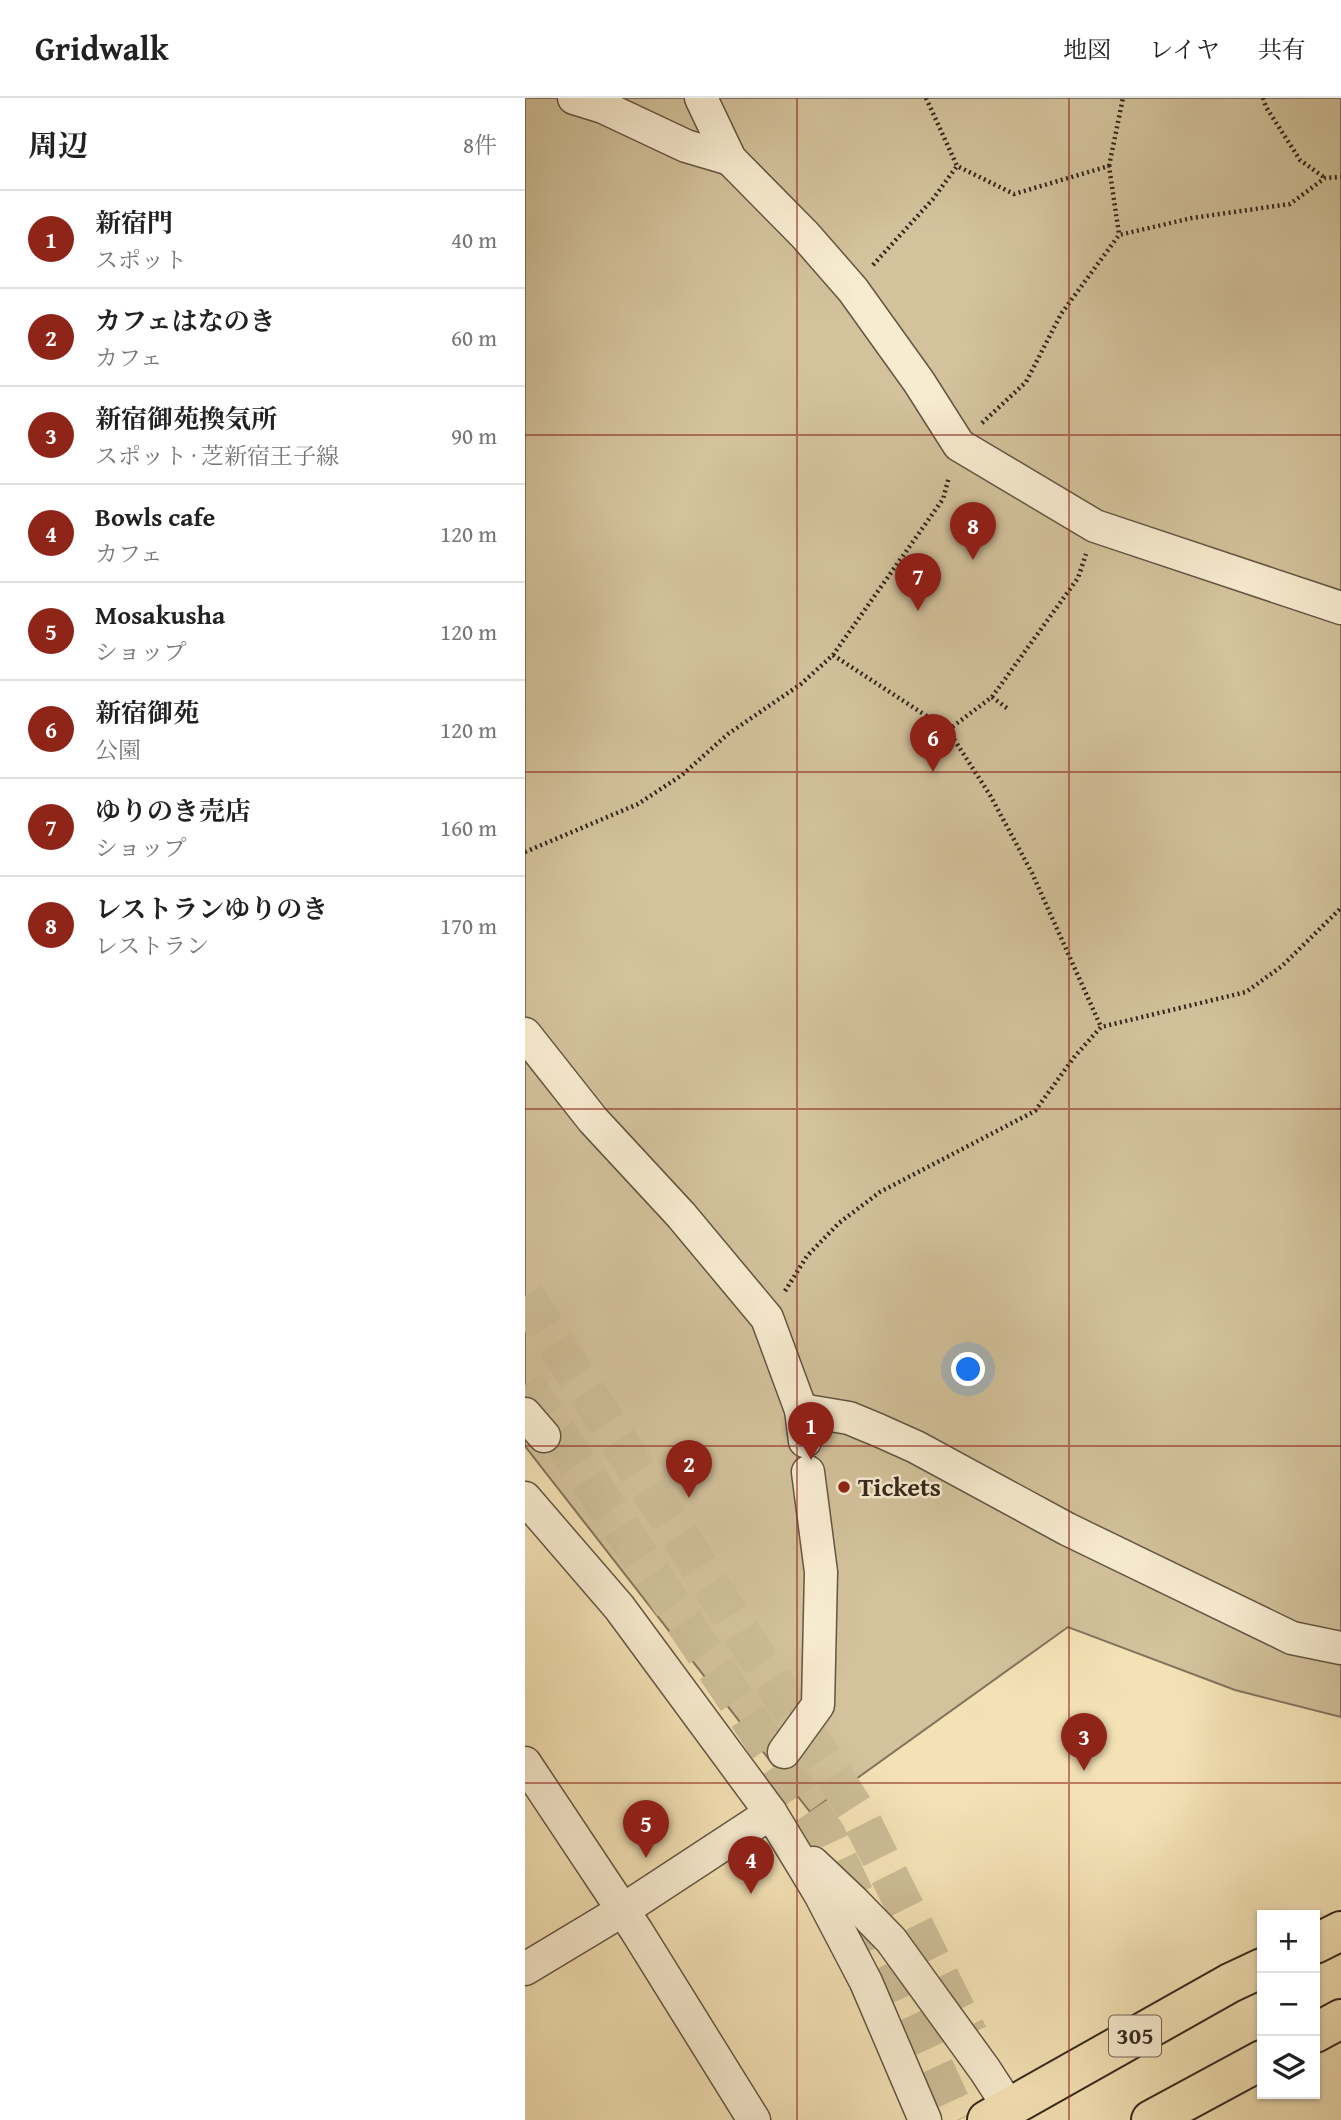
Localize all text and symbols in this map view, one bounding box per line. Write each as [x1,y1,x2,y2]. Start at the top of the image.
text: Gridwalk [35,24,169,72]
text: 地図 [1063,32,1111,67]
text: レイヤ [1149,32,1220,67]
text: 共有 [1258,32,1306,67]
text: 周辺 [28,123,88,167]
text: 8件 [463,128,497,161]
text: 新宿門 [95,203,173,242]
text: 1 [45,223,57,256]
text: 40 m [451,223,497,256]
text: スポット [95,243,187,276]
text: カフェはなのき [95,301,276,340]
text: 2 [45,321,57,354]
text: 60 m [451,321,497,354]
text: カフェ [95,341,163,374]
text: 新宿御苑換気所 [95,399,277,438]
text: 3 [45,419,57,452]
text: 90 m [451,419,497,452]
text: スポット · 芝新宿王子線 [95,439,339,472]
text: Bowls cafe [95,497,215,536]
pin: 8 [950,502,996,560]
text: 4 [45,517,57,550]
text: 120 m [440,517,497,550]
text: カフェ [95,537,163,570]
pin: 7 [895,553,941,611]
text: Mosakusha [95,595,225,634]
text: 5 [45,615,57,648]
text: 120 m [440,615,497,648]
text: ショップ [95,635,187,668]
text: 新宿御苑 [95,693,199,732]
text: 6 [45,713,57,746]
text: 120 m [440,713,497,746]
pin: 6 [910,714,956,772]
text: 公園 [95,733,141,766]
text: ゆりのき売店 [95,791,251,830]
text: 7 [45,811,57,844]
text: 160 m [440,811,497,844]
text: ショップ [95,831,187,864]
text: レストランゆりのき [95,889,328,928]
text: 8 [45,909,57,942]
text: 170 m [440,909,497,942]
text: レストラン [95,929,209,962]
your location [951,1352,985,1386]
pin: 1 [788,1402,834,1460]
pin: 2 [666,1440,712,1498]
place label: Tickets [858,1467,941,1506]
marker: Tickets [836,1479,852,1495]
pin: 3 [1061,1713,1107,1771]
pin: 5 [623,1800,669,1858]
pin: 4 [728,1836,774,1894]
map controls [1257,1910,1320,2099]
button: + [1257,1910,1320,1973]
button: − [1257,1973,1320,2036]
road number: 305 [1109,2015,1161,2056]
button: layers [1257,2036,1320,2099]

